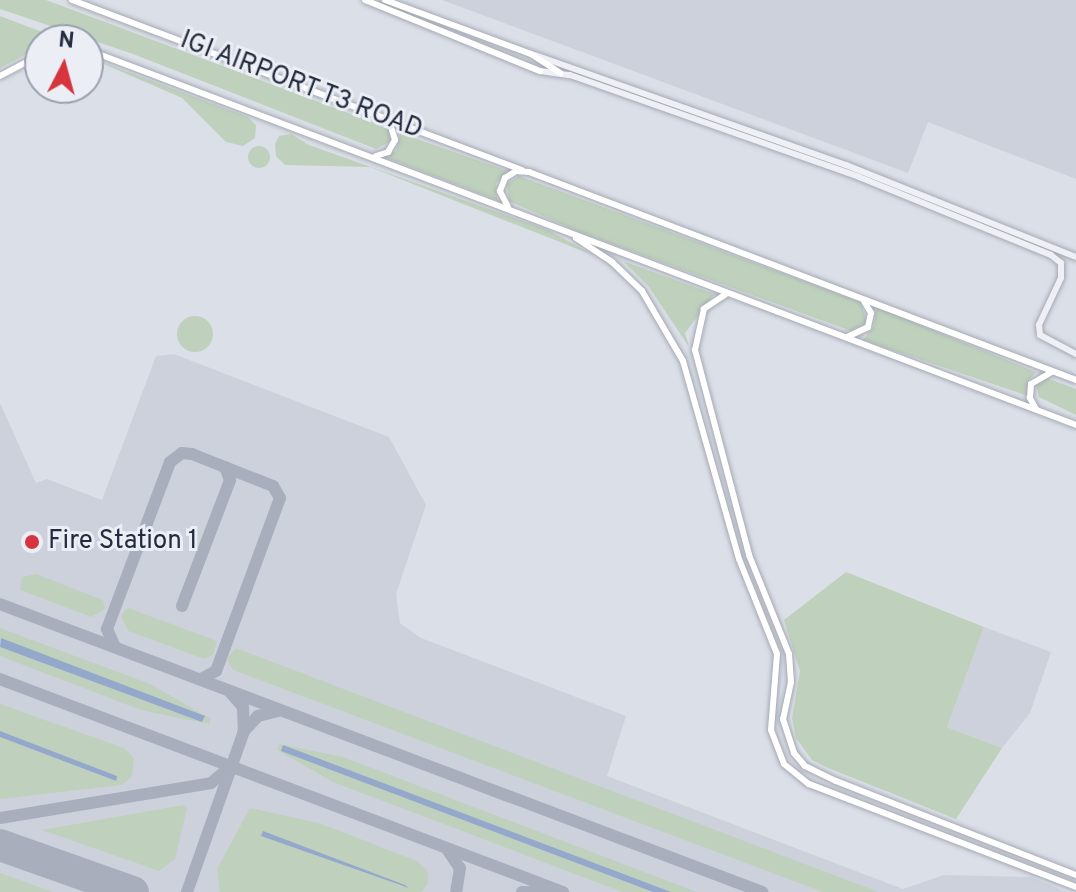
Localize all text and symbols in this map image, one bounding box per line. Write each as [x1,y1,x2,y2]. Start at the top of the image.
north arrow [24,24,104,104]
street label: IGI AIRPORT T3 ROAD [174,25,428,147]
text: N [57,27,76,56]
place label: Fire Station 1 [48,526,198,558]
marker: Fire Station 1 [23,533,41,551]

